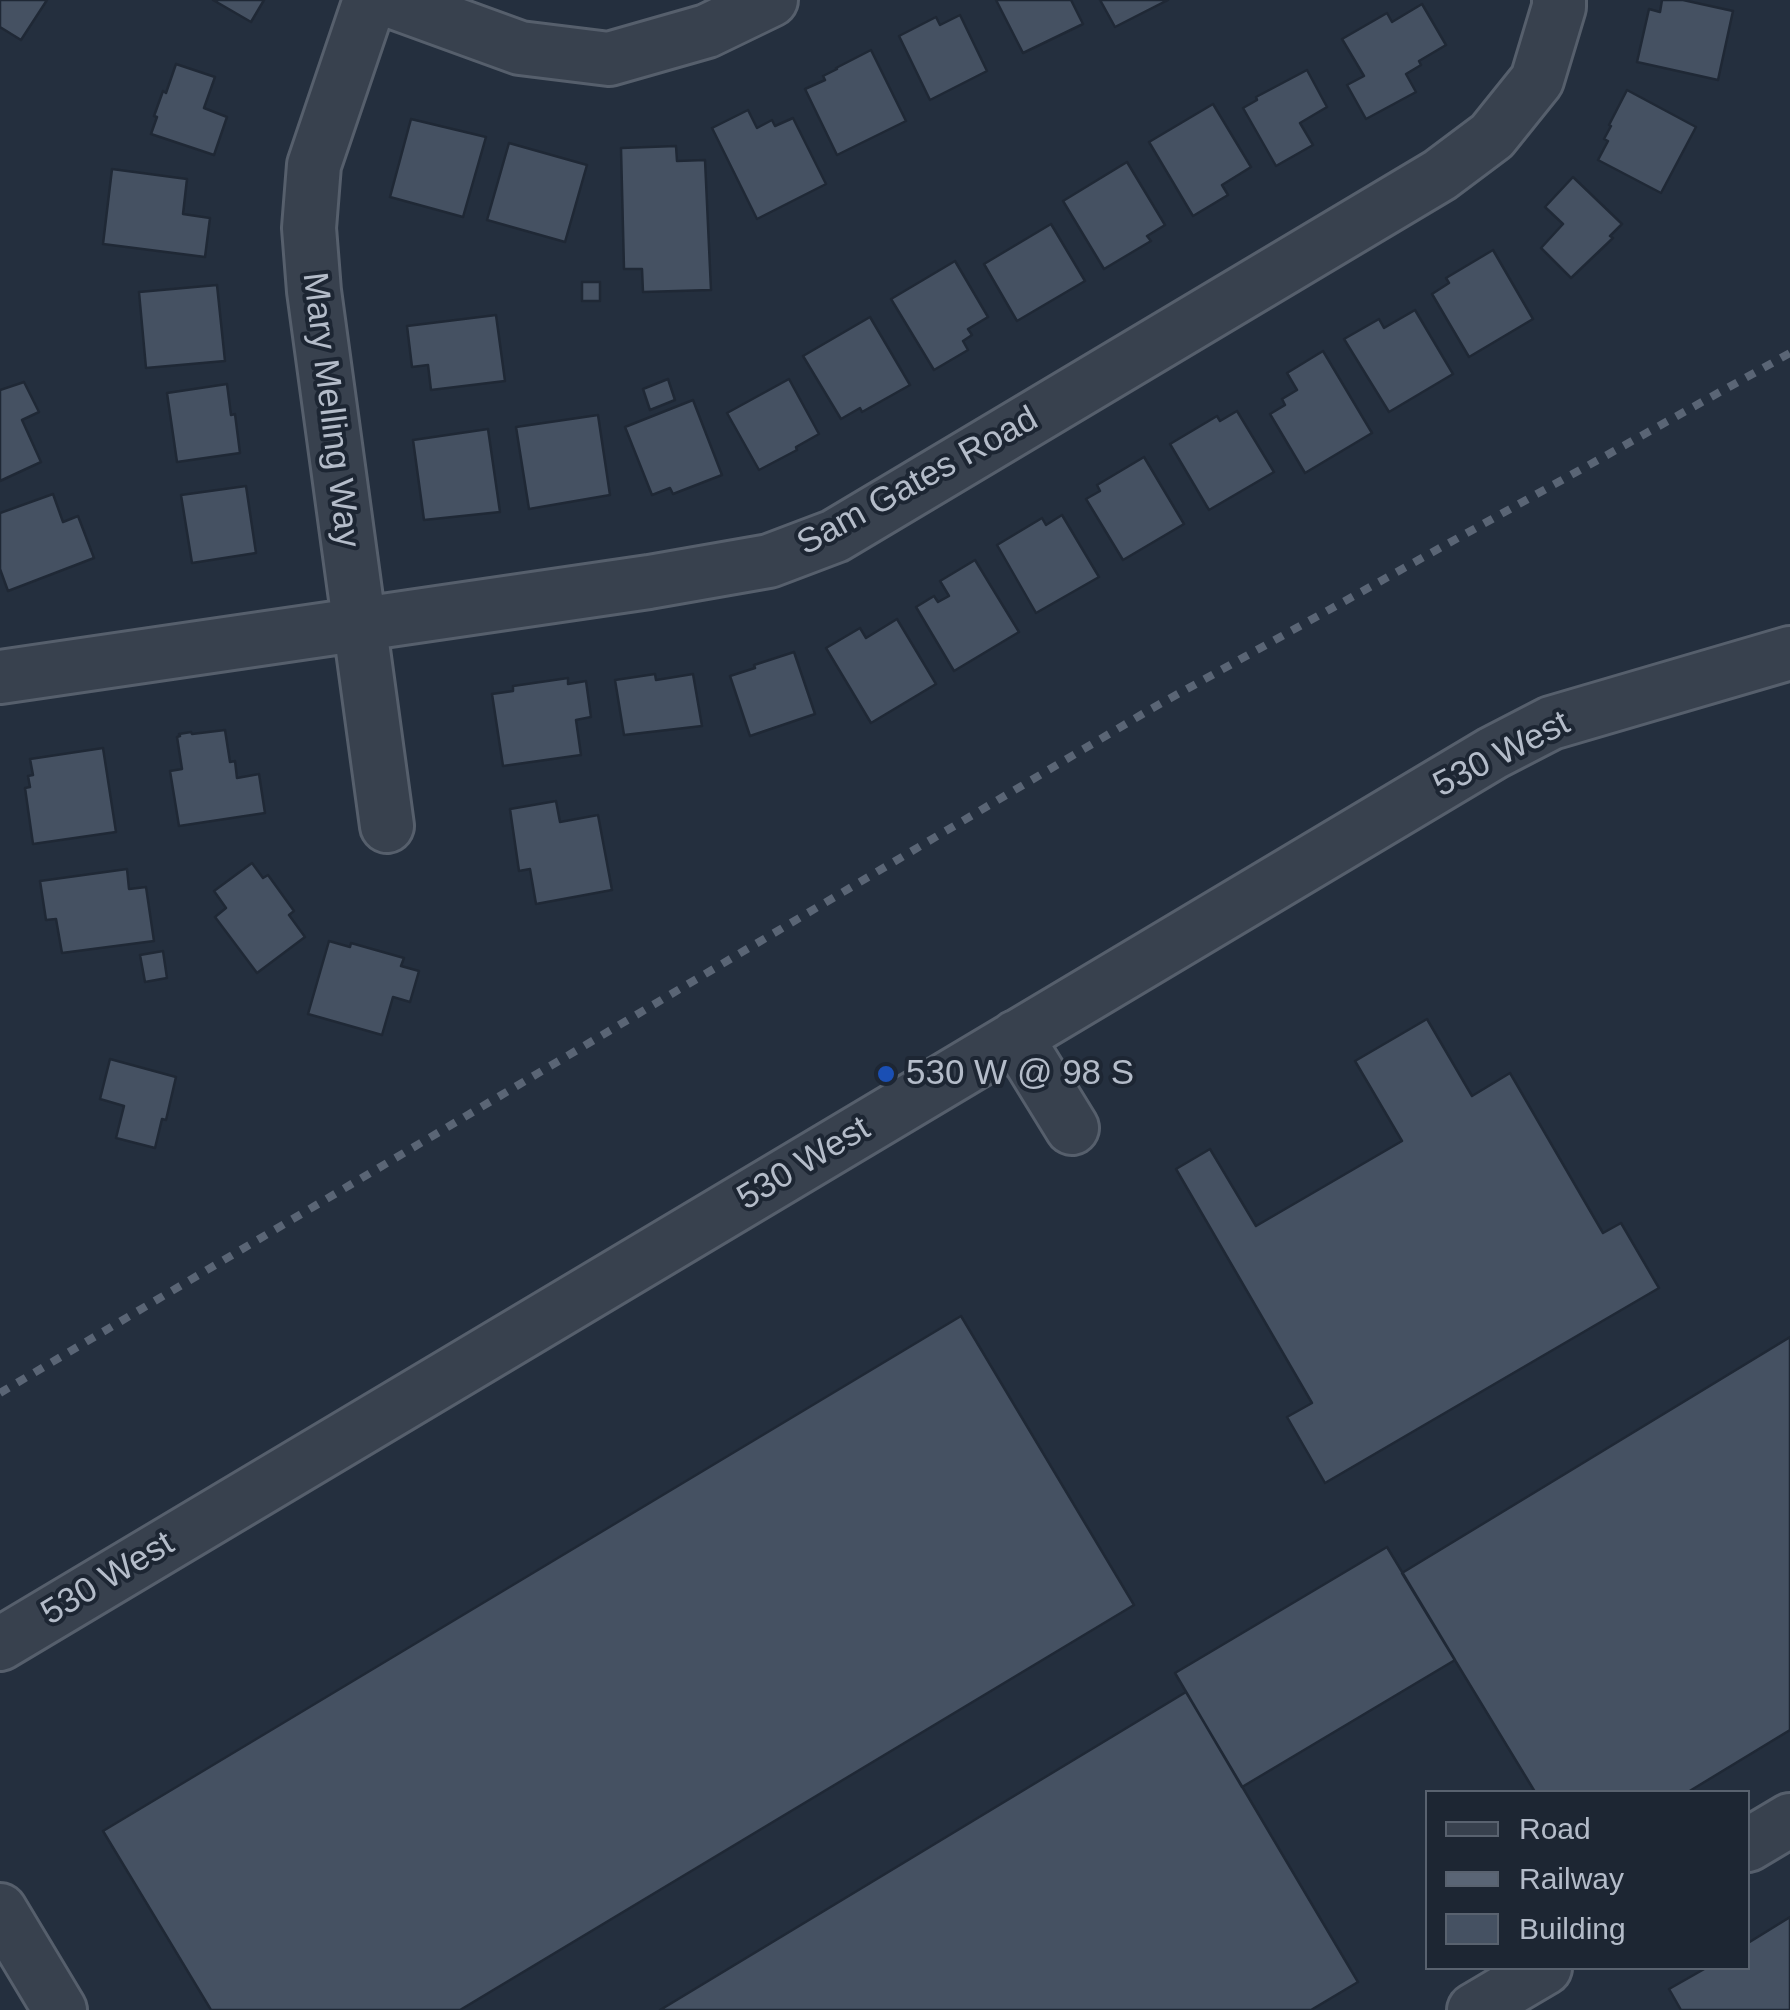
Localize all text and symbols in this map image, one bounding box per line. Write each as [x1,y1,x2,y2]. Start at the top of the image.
street label: Mary Melling Way [292,270,368,550]
street label: Sam Gates Road [790,399,1046,565]
street label: 530 West [1427,703,1577,807]
place label: 530 W @ 98 S [906,1053,1134,1095]
marker: 530 W @ 98 S [875,1063,897,1085]
street label: 530 West [730,1108,878,1220]
street label: 530 West [34,1523,182,1635]
legend [1425,1790,1750,1970]
text: Road [1519,1812,1591,1845]
text: Railway [1519,1862,1624,1895]
text: Building [1519,1912,1626,1945]

